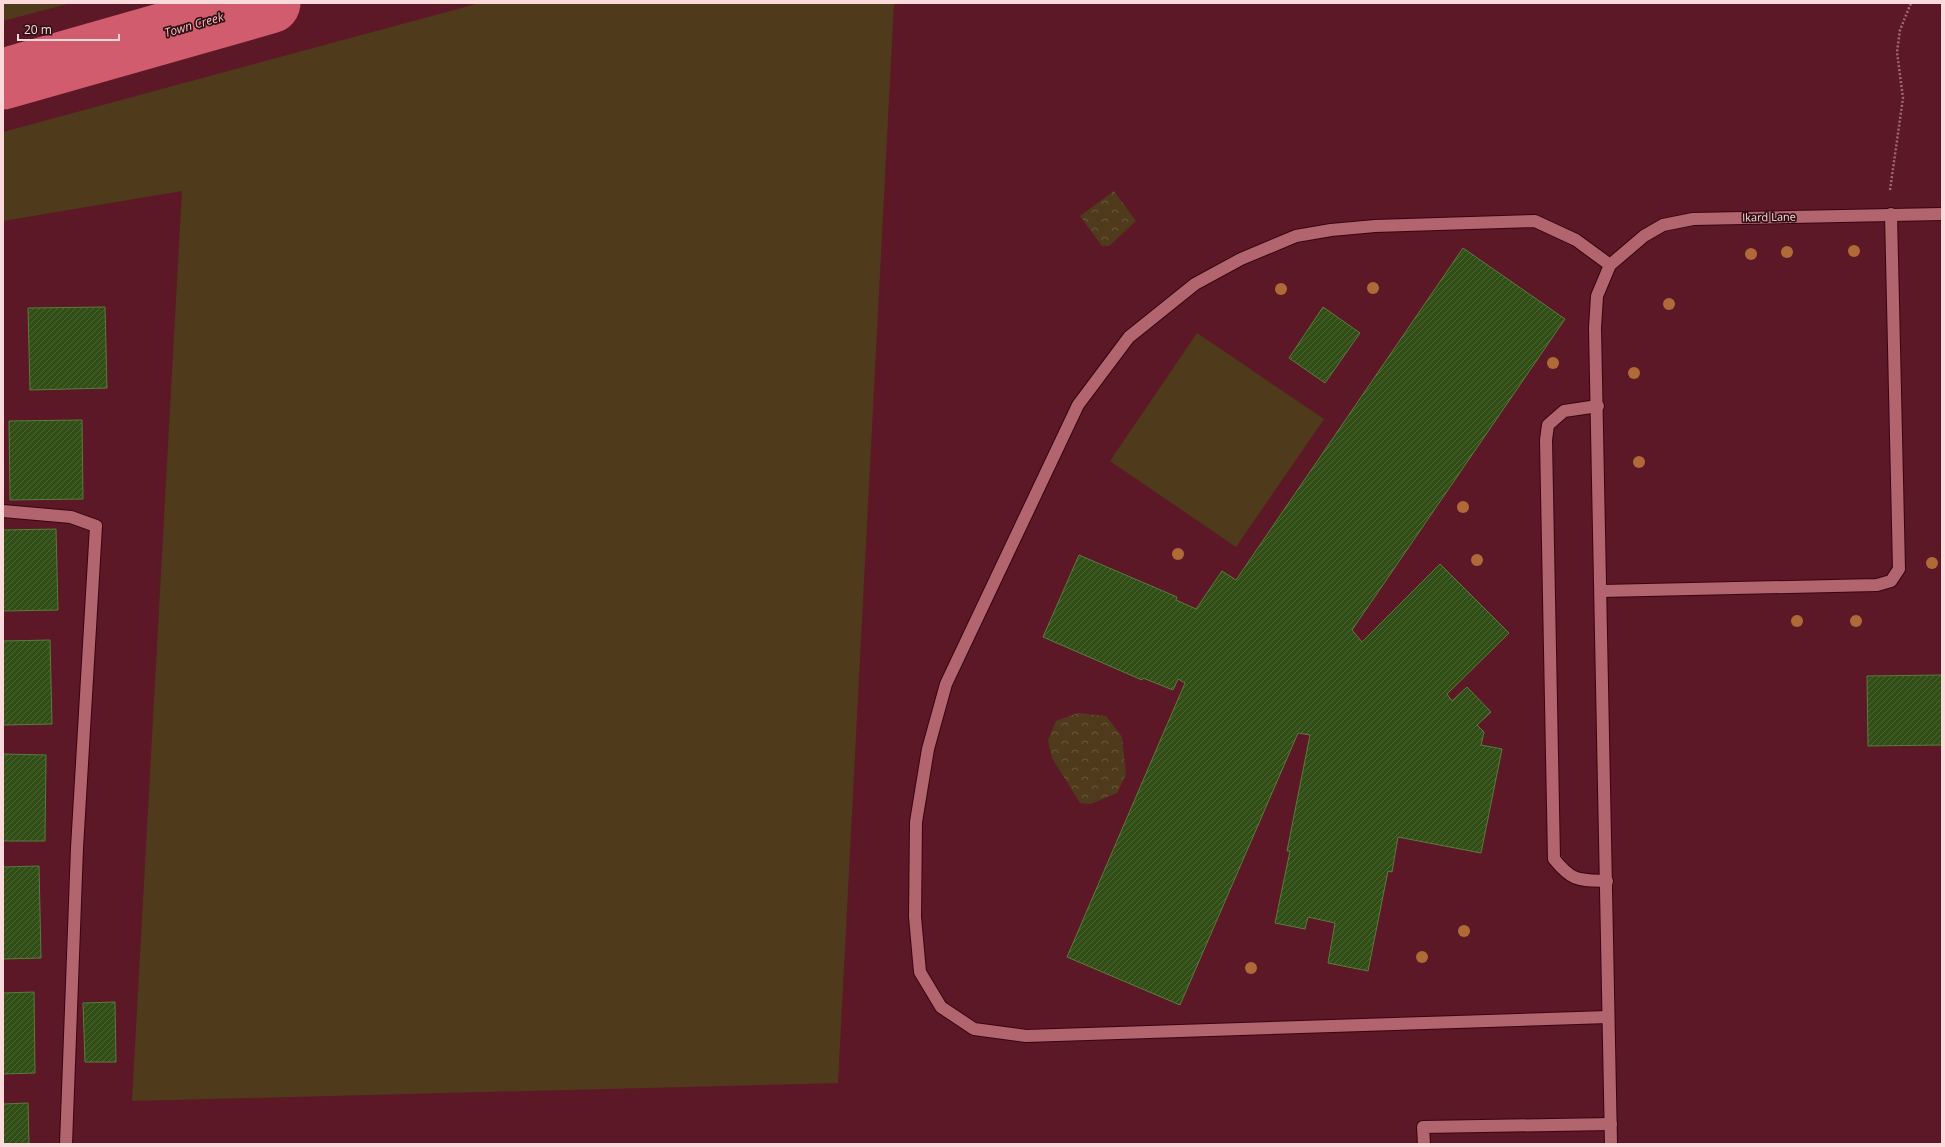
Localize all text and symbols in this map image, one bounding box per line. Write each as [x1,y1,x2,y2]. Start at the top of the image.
water label: Town Creek [162,8,227,41]
scale bar [18,16,119,42]
text: 20 m [24,21,52,38]
street label: Ikard Lane [1742,209,1796,224]

